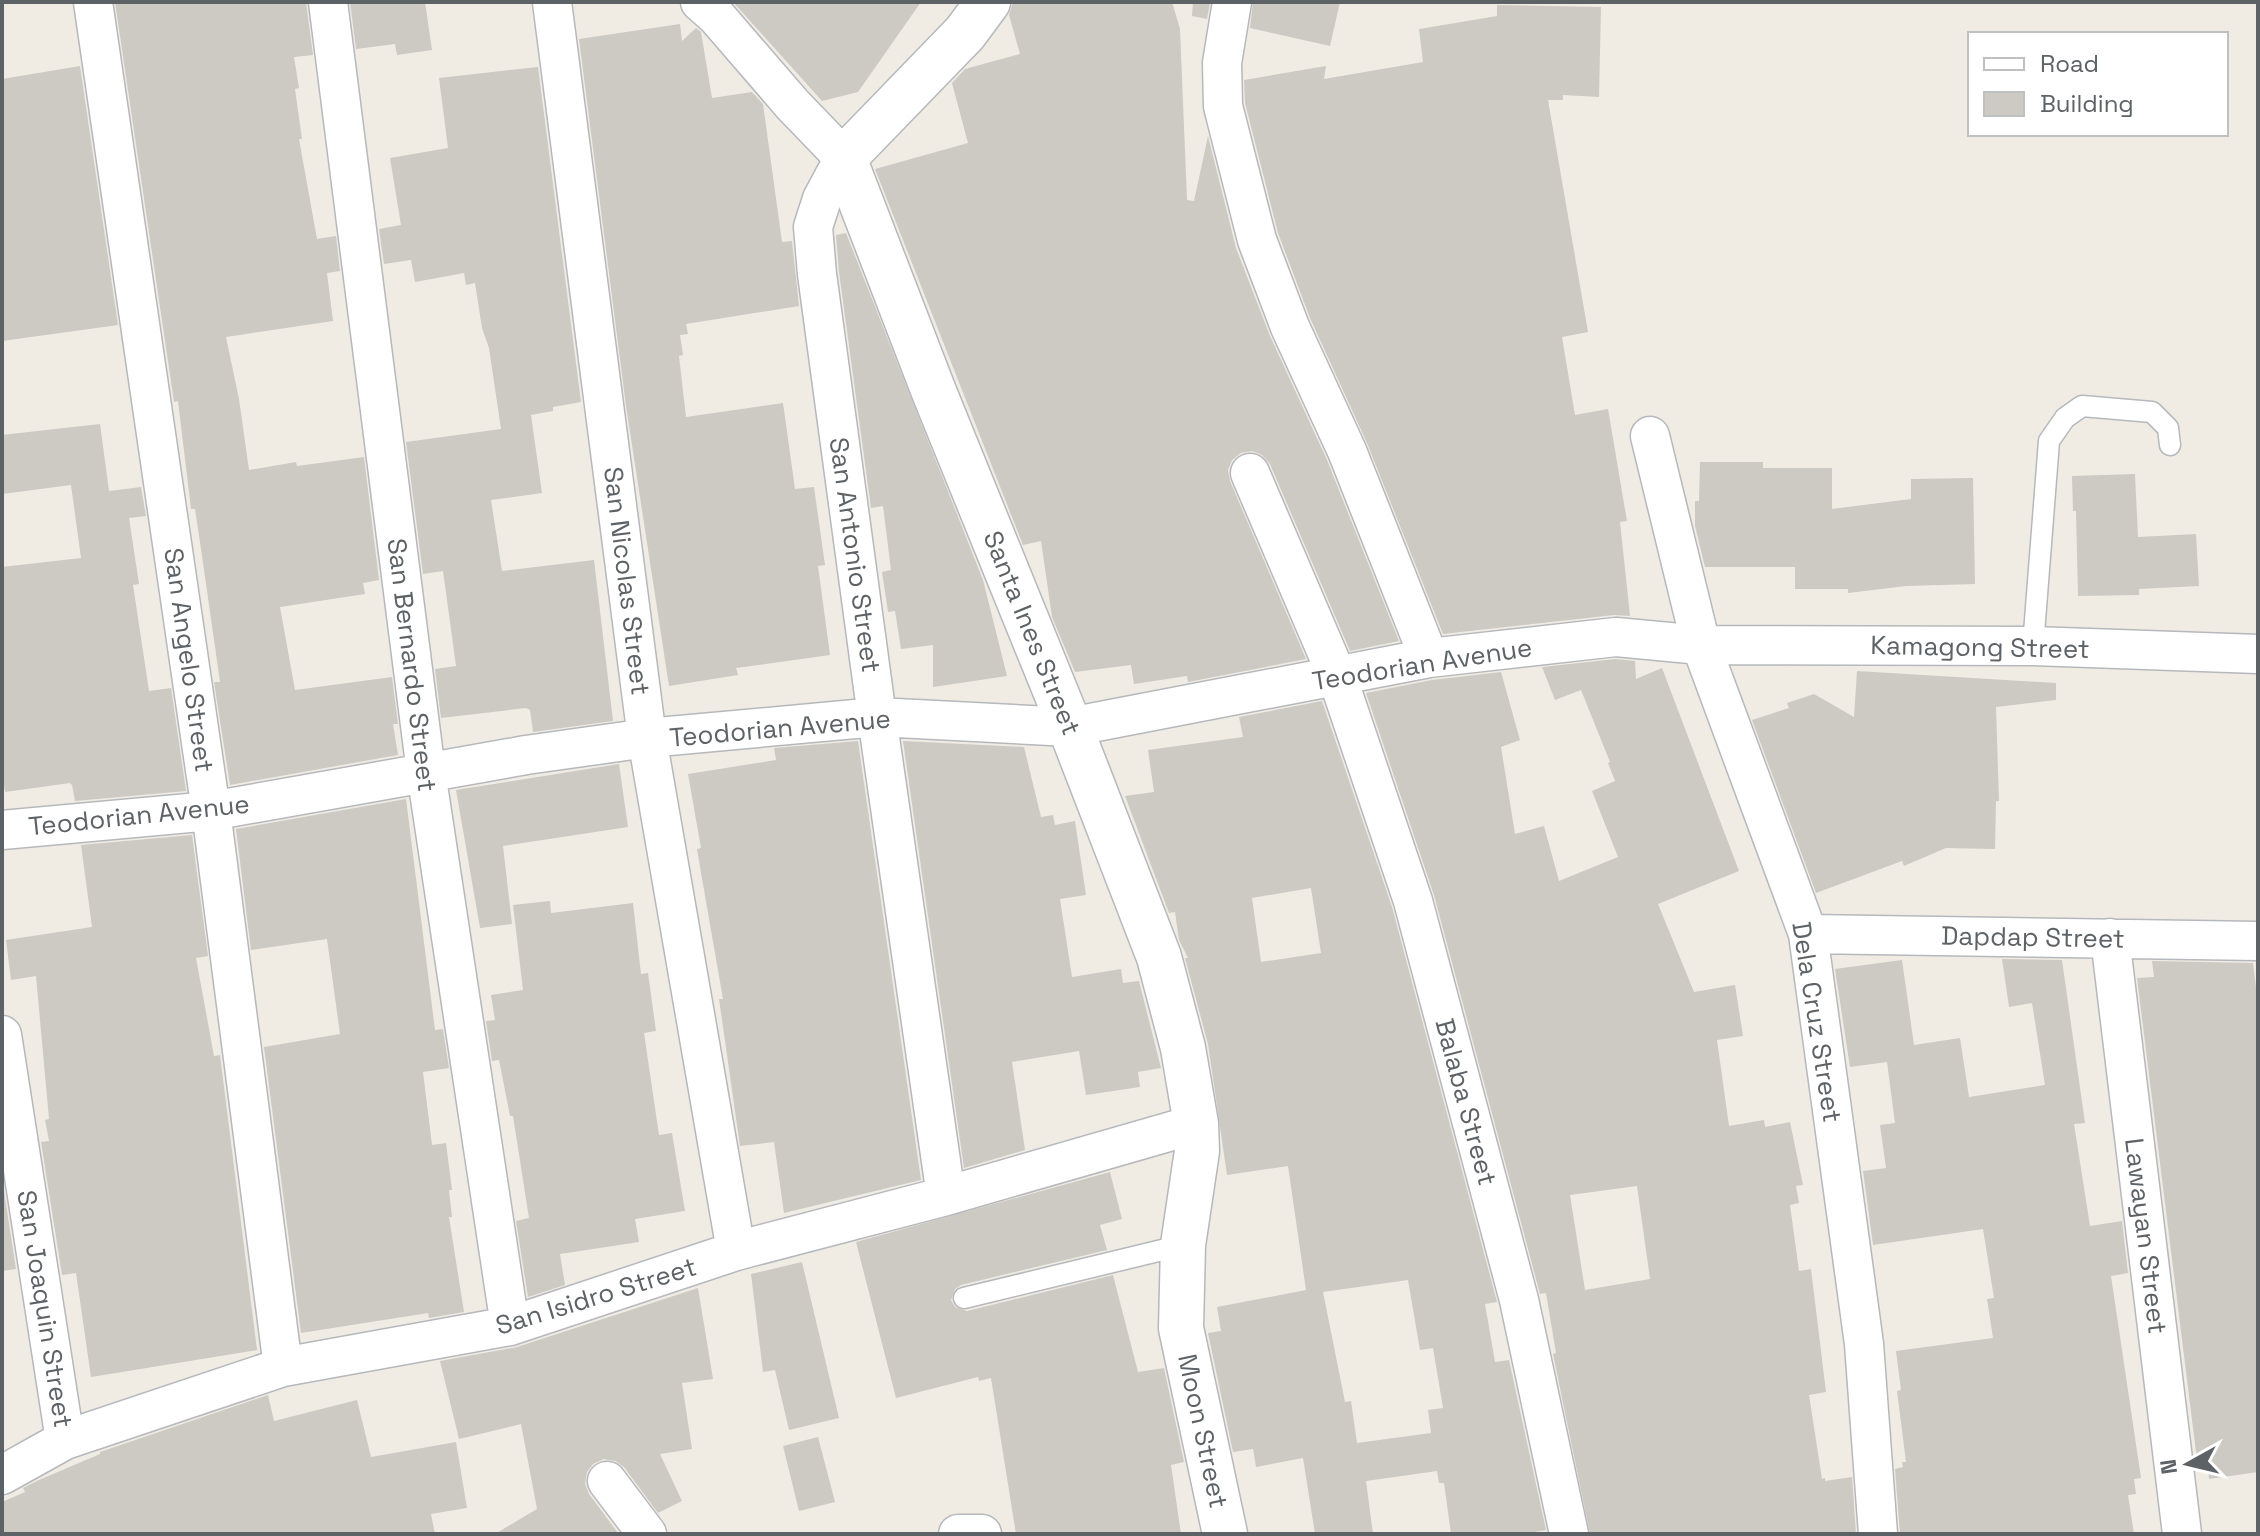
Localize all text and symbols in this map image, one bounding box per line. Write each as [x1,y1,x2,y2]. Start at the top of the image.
legend [1968,32,2228,136]
text: Road [2040,48,2099,79]
text: Building [2040,88,2134,119]
street label: San Antonio Street [822,435,888,675]
street label: San Nicolas Street [596,465,658,697]
street label: Santa Ines Street [975,526,1089,740]
street label: San Bernardo Street [380,536,444,794]
street label: San Angelo Street [156,546,222,774]
street label: Kamagong Street [1870,628,2090,666]
street label: Teodorian Avenue [1310,630,1534,698]
street label: Teodorian Avenue [668,701,892,755]
street label: Teodorian Avenue [27,786,251,844]
street label: Dapdap Street [1941,918,2125,956]
street label: Dela Cruz Street [1784,919,1850,1125]
street label: Balaba Street [1427,1015,1505,1189]
street label: Lawayan Street [2117,1136,2175,1336]
street label: San Joaquin Street [9,1188,81,1430]
street label: San Isidro Street [491,1249,701,1343]
street label: Moon Street [1170,1351,1236,1511]
north arrow [2148,1424,2228,1504]
text: N [2153,1458,2183,1476]

